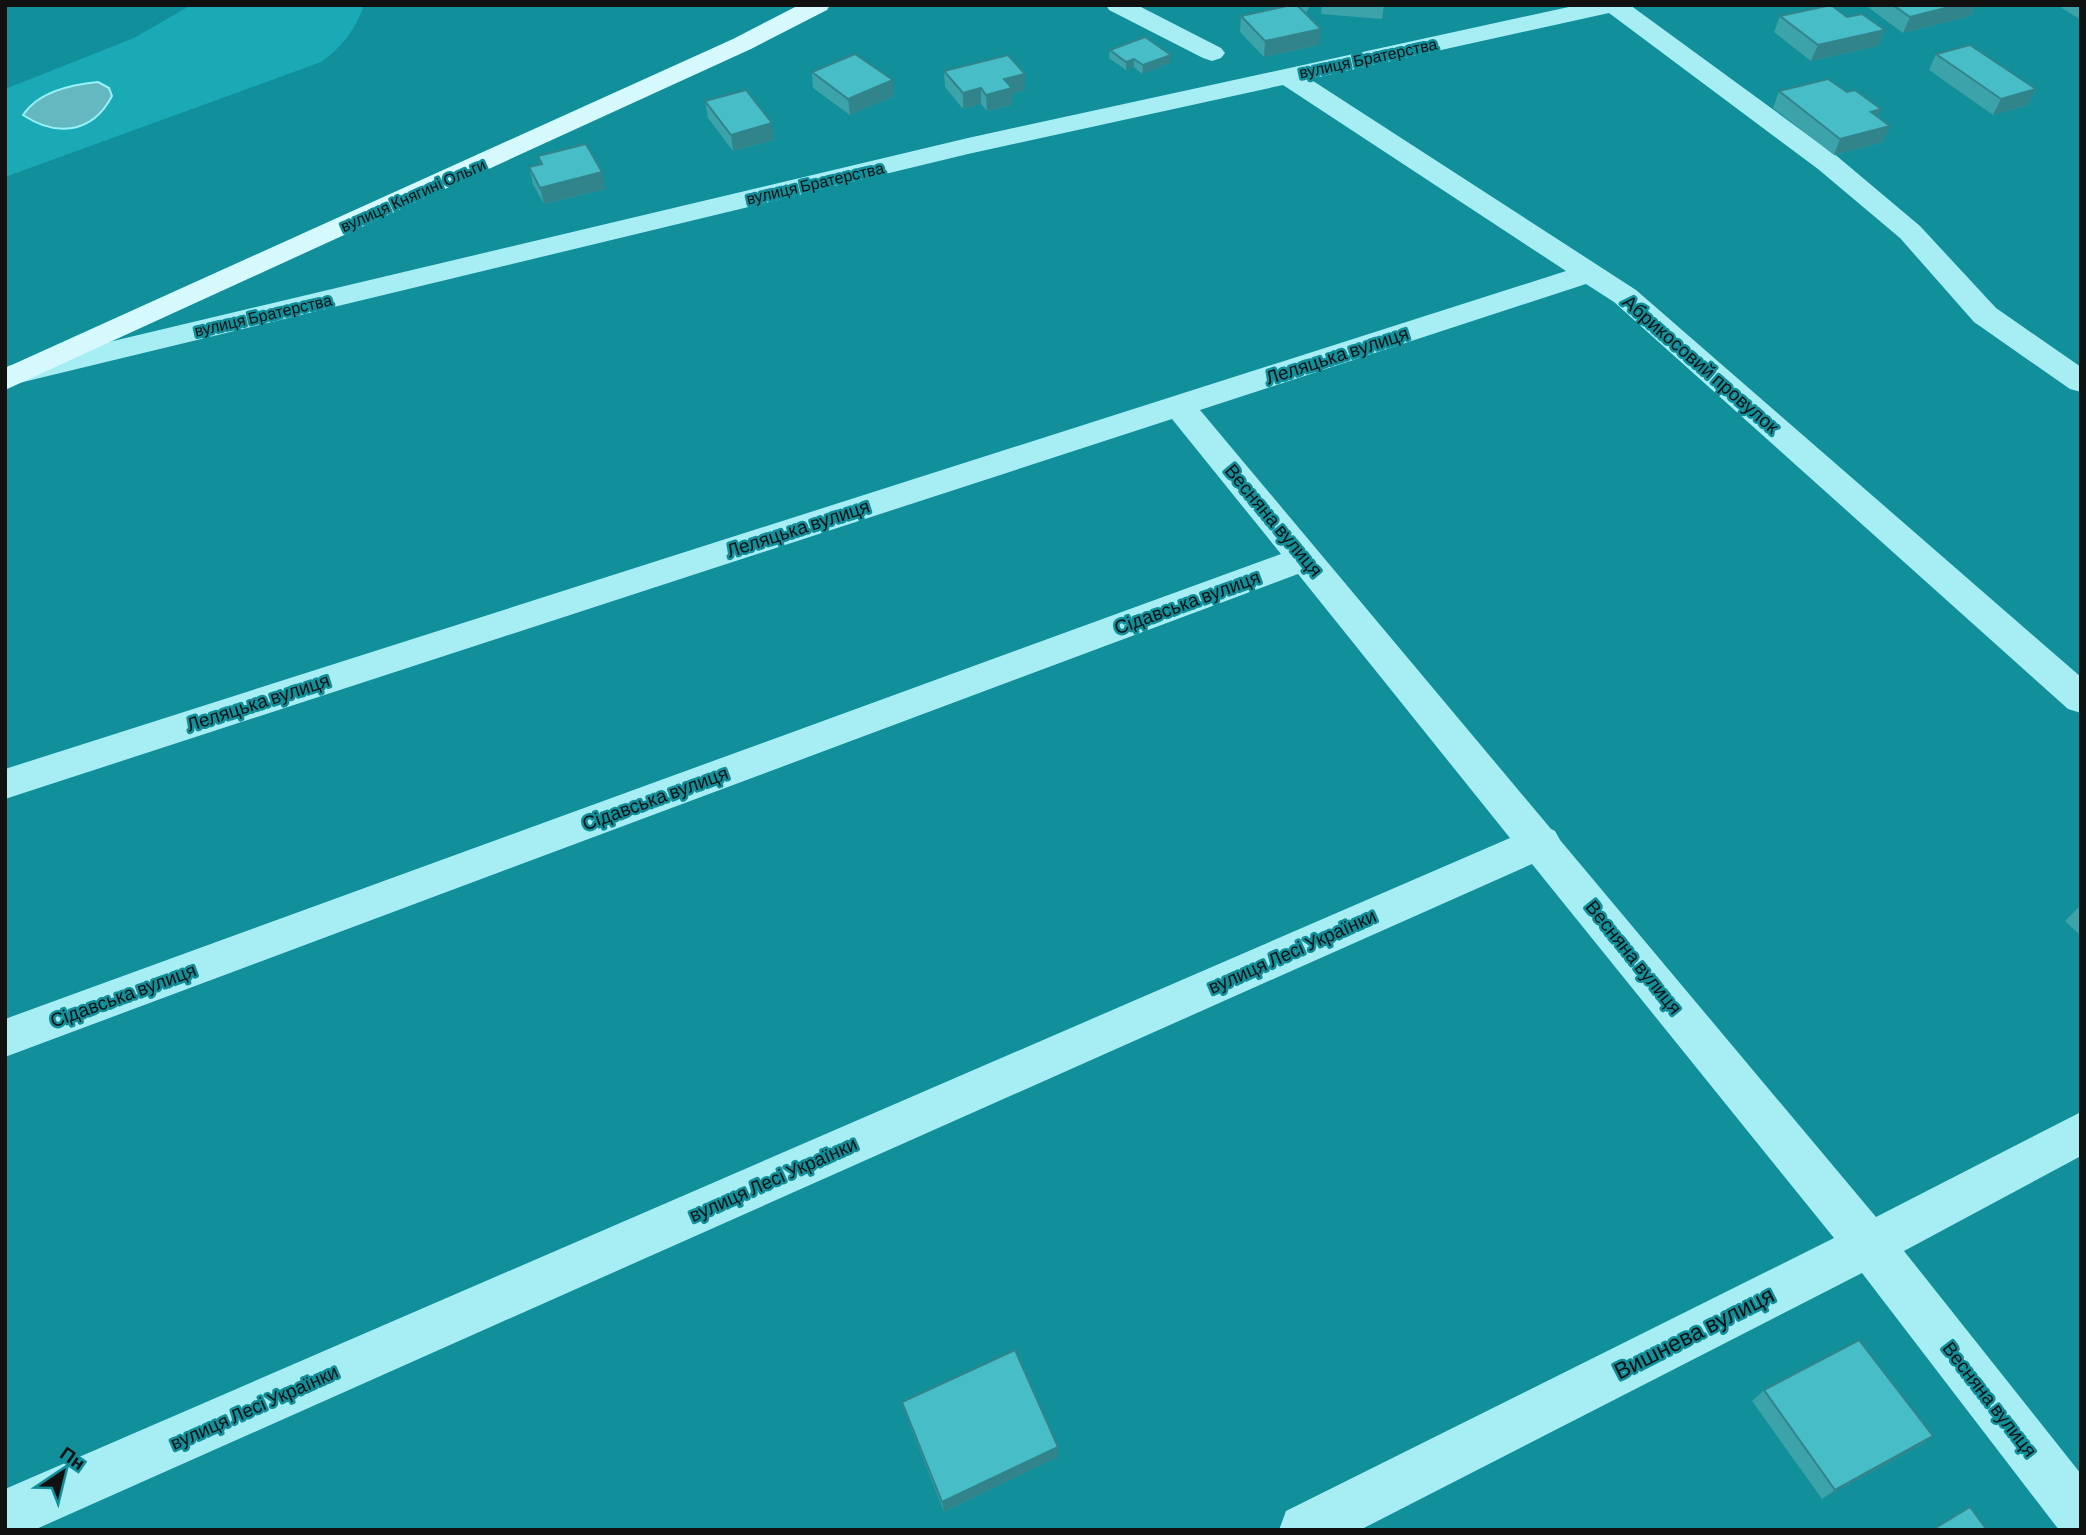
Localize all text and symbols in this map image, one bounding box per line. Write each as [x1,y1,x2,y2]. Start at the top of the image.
street label: вулиця Братерства [1297,34,1439,81]
street label: вулиця Княгині Ольги [337,154,488,235]
street label: вулиця Братерства [744,157,886,208]
street label: вулиця Братерства [192,289,334,340]
street label: Абрикосовий провулок [1618,289,1785,438]
street label: Леляцька вулиця [1262,321,1411,389]
street label: Весняна вулиця [1221,459,1328,581]
street label: Леляцька вулиця [723,494,872,562]
street label: Сідавська вулиця [1111,564,1263,639]
street label: Леляцька вулиця [183,668,332,736]
street label: Сідавська вулиця [579,760,731,835]
street label: Весняна вулиця [1581,895,1687,1018]
street label: вулиця Лесі Українки [1204,903,1379,998]
street label: Сідавська вулиця [47,957,199,1032]
street label: вулиця Лесі Українки [685,1131,860,1226]
street label: Вишнева вулиця [1609,1280,1778,1385]
street label: Весняна вулиця [1938,1336,2043,1461]
street label: вулиця Лесі Українки [166,1359,341,1454]
north arrow [28,1437,98,1507]
text: Пн [56,1441,90,1474]

